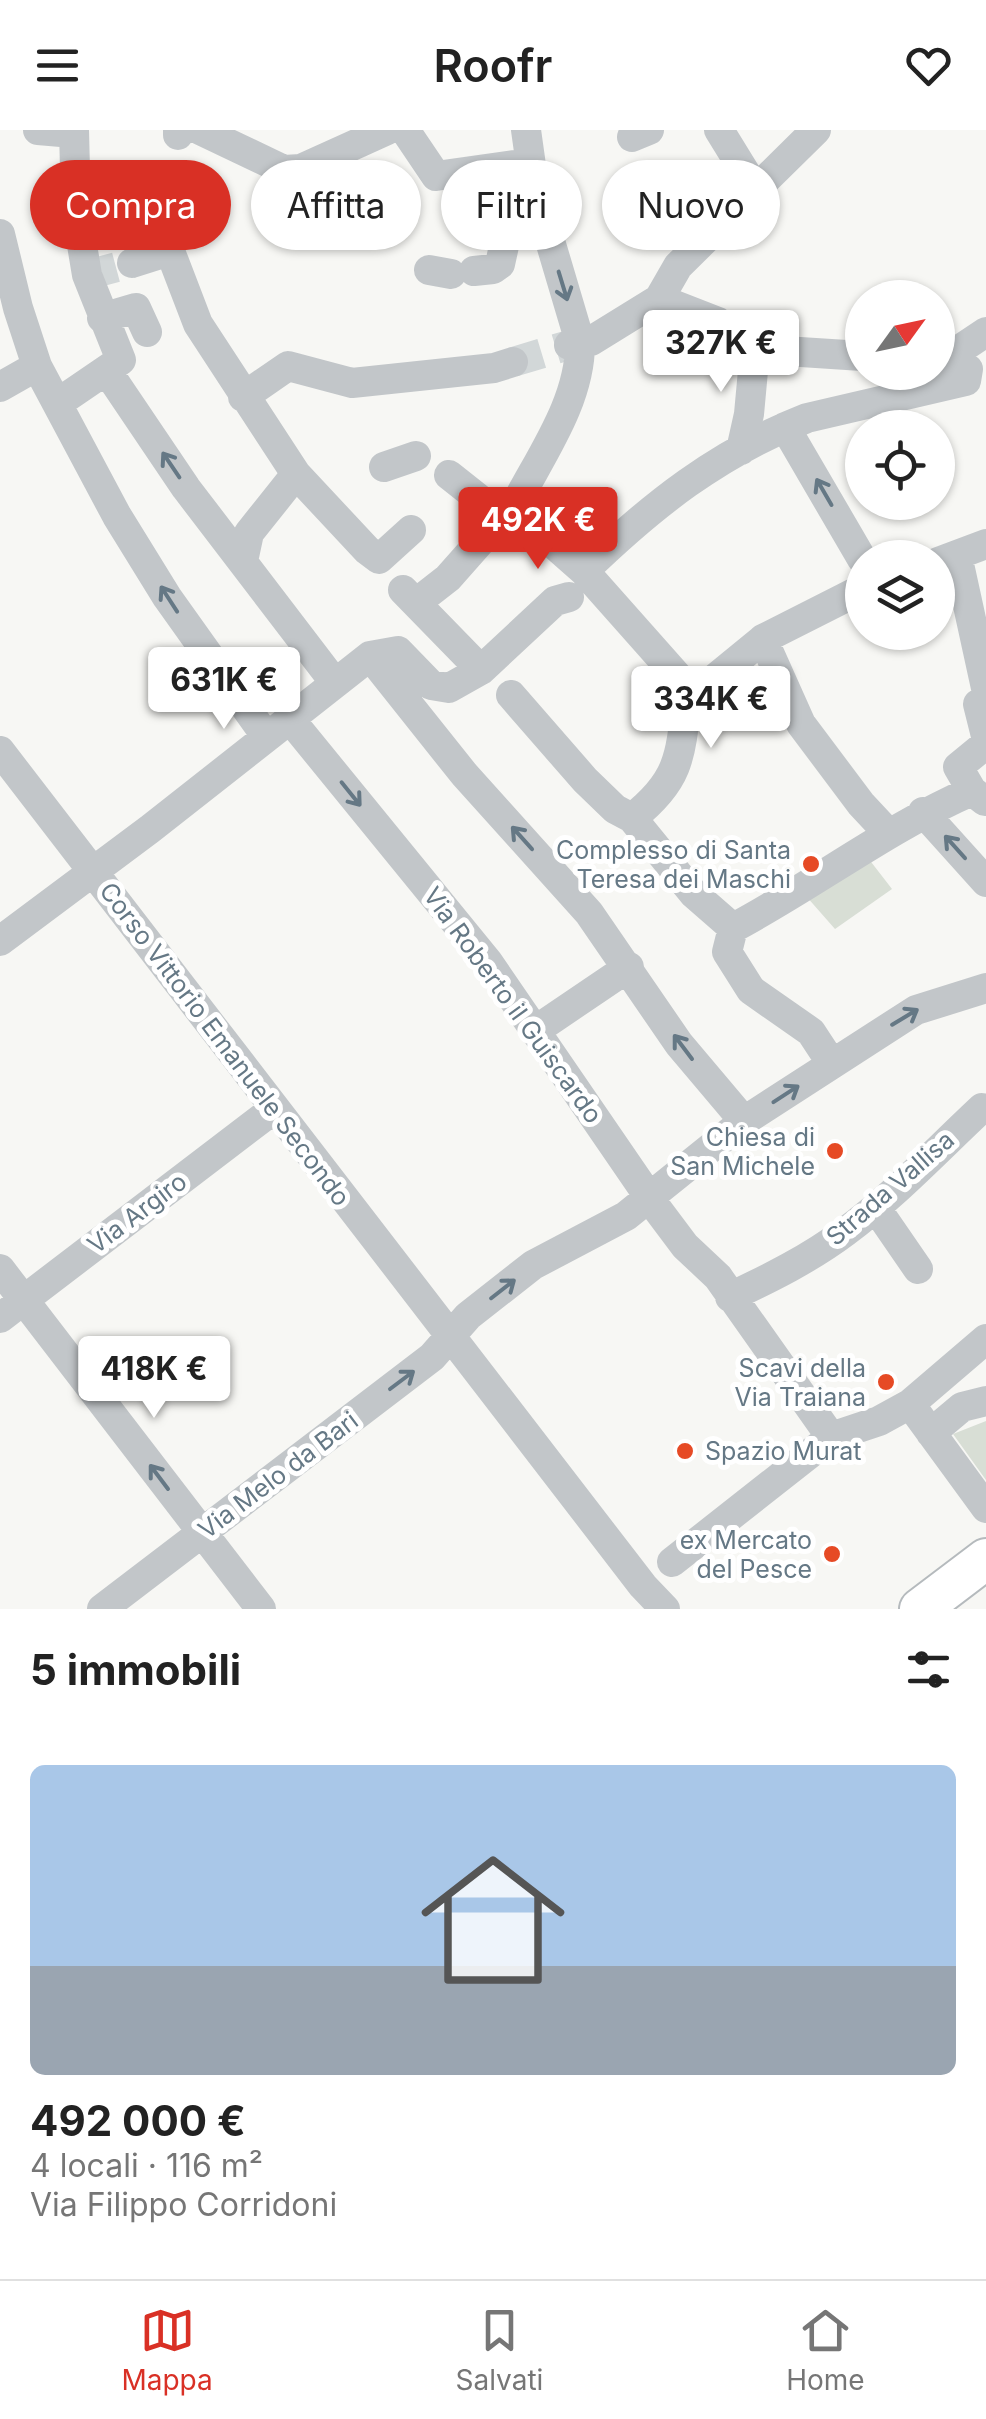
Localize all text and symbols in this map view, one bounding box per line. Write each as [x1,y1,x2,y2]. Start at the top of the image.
icon: menu [30,38,85,93]
text: Roofr [434,38,552,93]
icon: heart [901,38,956,93]
chip: Compra [30,160,231,250]
chip: Affitta [251,160,421,250]
chip: Filtri [441,160,582,250]
chip: Nuovo [602,160,780,250]
one-way arrow [555,270,574,301]
north arrow [845,280,955,390]
map controls [845,280,955,650]
pin: 327K € [640,310,802,395]
text: 327K € [665,323,777,362]
button: locate [845,410,955,520]
one-way arrow [161,452,182,480]
one-way arrow [814,478,834,507]
pin: 492K € [457,487,619,572]
text: 492K € [480,500,596,539]
button: layers [845,540,955,650]
one-way arrow [159,586,180,614]
pin: 631K € [143,647,305,732]
text: 631K € [170,660,278,699]
pin: 334K € [630,666,792,751]
text: 334K € [653,679,769,718]
one-way arrow [340,780,362,806]
one-way arrow [510,826,533,851]
place label: Complesso di Santa Teresa dei Maschi [556,835,791,894]
one-way arrow [943,835,966,860]
marker: Complesso di Santa Teresa dei Maschi [800,853,822,875]
street label: Corso Vittorio Emanuele Secondo [93,876,357,1212]
street label: Via Roberto il Guiscardo [417,881,609,1129]
one-way arrow [890,1007,919,1027]
one-way arrow [672,1034,693,1061]
one-way arrow [771,1084,799,1105]
place label: Chiesa di San Michele [670,1122,815,1181]
street label: Strada Vallisa [820,1124,960,1252]
marker: Chiesa di San Michele [824,1140,846,1162]
street label: Via Argiro [82,1166,192,1260]
one-way arrow [489,1278,516,1299]
pin: 418K € [73,1336,235,1421]
text: 418K € [100,1349,208,1388]
place label: Scavi della Via Traiana [735,1353,866,1412]
one-way arrow [388,1370,415,1391]
marker: Scavi della Via Traiana [875,1371,897,1393]
street label: Via Melo da Bari [192,1405,364,1545]
place label: Spazio Murat [705,1436,862,1466]
marker: Spazio Murat [674,1440,696,1462]
one-way arrow [148,1464,170,1490]
place label: ex Mercato del Pesce [680,1525,812,1584]
marker: ex Mercato del Pesce [821,1543,843,1565]
icon: filters [901,1642,956,1697]
text: 5 immobili [30,1644,241,1695]
icon: home [403,1830,583,2010]
text: 492 000 € [30,2095,246,2146]
text: 4 locali · 116 m² [30,2146,263,2185]
text: Via Filippo Corridoni [30,2185,337,2224]
tab: Mappa [121,2303,213,2397]
tab: Salvati [455,2303,543,2397]
tab: Home [786,2303,865,2397]

